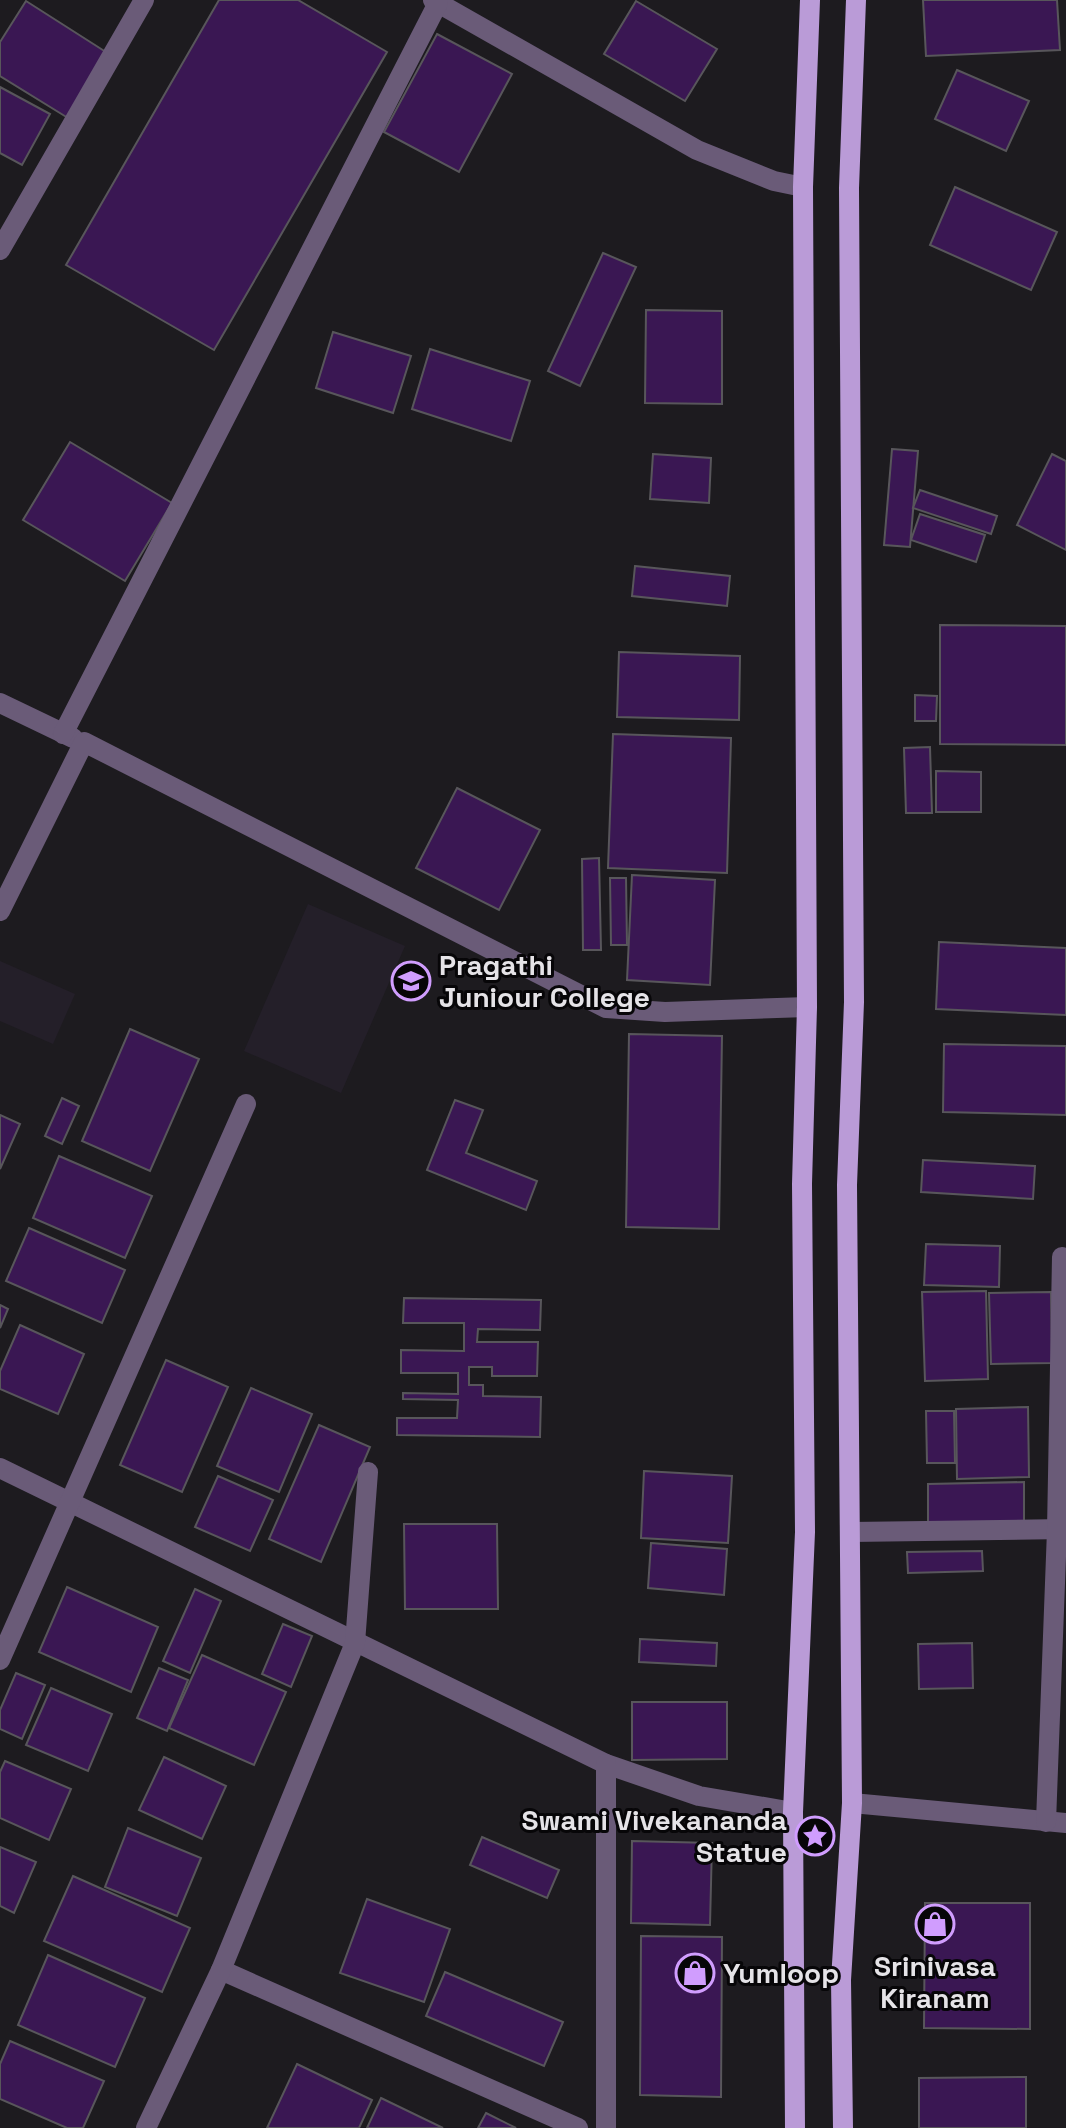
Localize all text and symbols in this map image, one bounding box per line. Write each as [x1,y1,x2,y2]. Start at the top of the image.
place label: Pragathi Juniour College [439,947,650,1015]
school or university icon: Pragathi Juniour College [390,960,432,1002]
place label: Swami Vivekananda Statue [521,1802,787,1870]
place icon: Swami Vivekananda Statue [794,1815,836,1857]
shop icon: Srinivasa Kiranam [914,1903,956,1945]
place label: Srinivasa Kiranam [874,1948,996,2016]
shop icon: Yumloop [674,1952,716,1994]
place label: Yumloop [723,1955,839,1991]

